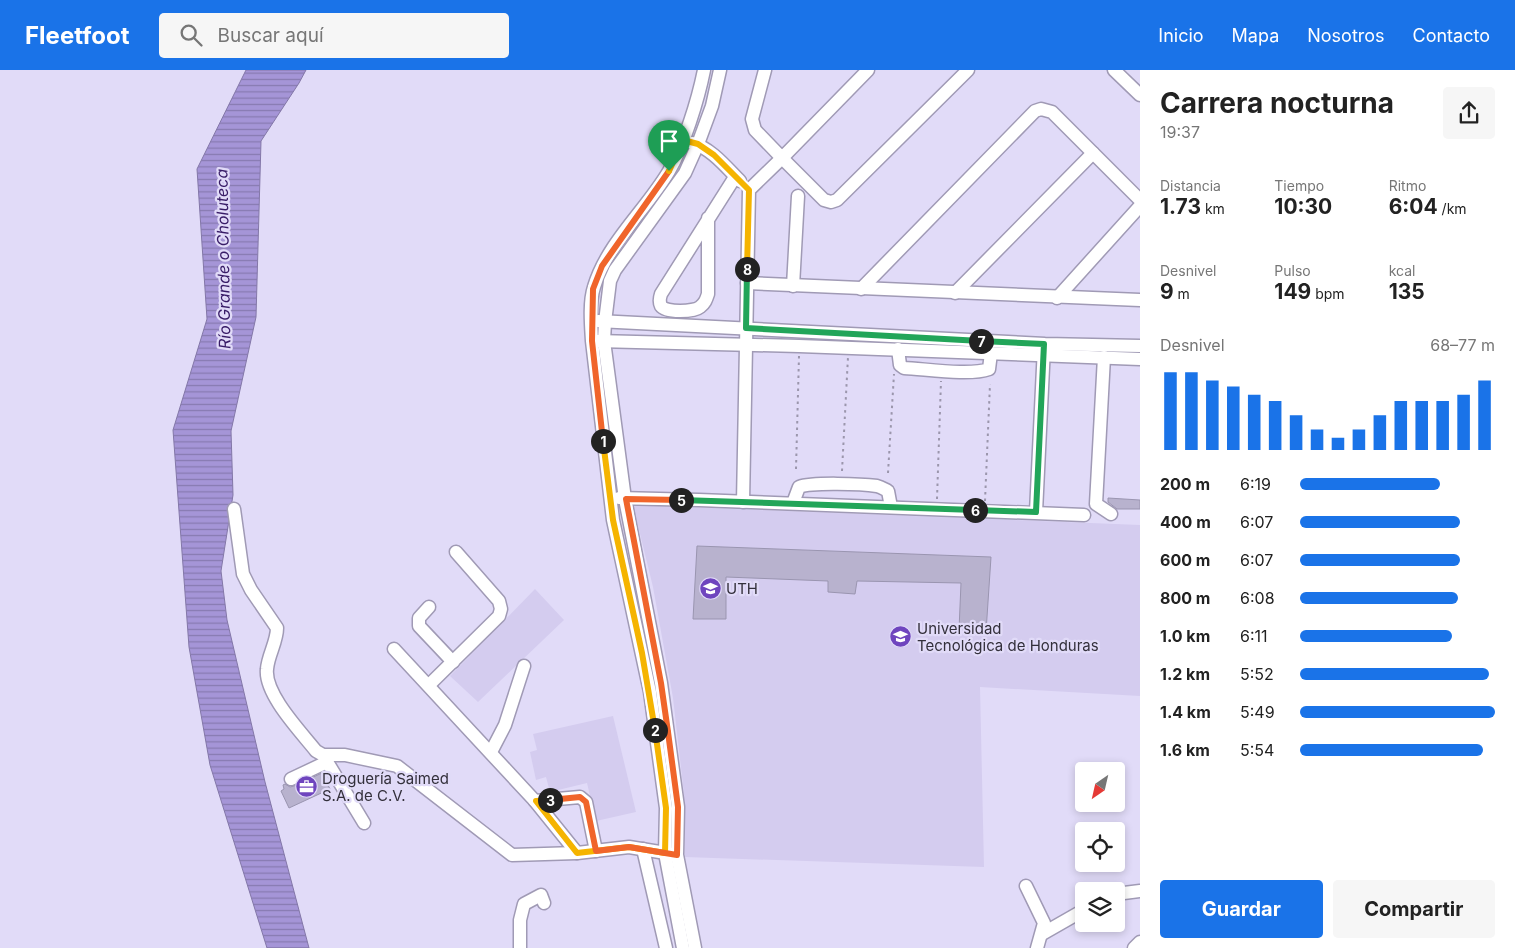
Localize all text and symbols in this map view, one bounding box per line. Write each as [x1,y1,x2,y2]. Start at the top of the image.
search box [159,13,509,58]
text: Fleetfoot [25,21,129,50]
icon: search [177,21,205,49]
text: Buscar aquí [217,24,324,47]
text: Inicio [1158,25,1204,46]
text: Mapa [1232,25,1279,46]
text: Nosotros [1307,25,1385,46]
text: Contacto [1413,25,1490,46]
text: Carrera nocturna [1160,86,1394,120]
button: share [1443,87,1495,139]
pin [648,120,690,171]
text: 19:37 [1160,122,1200,142]
icon: arrive [655,127,683,155]
water label: Río Grande o Choluteca [211,169,235,349]
text: Distancia [1160,177,1221,194]
text: Tiempo [1274,177,1324,194]
text: Ritmo [1389,177,1426,194]
text: 1.73 [1160,194,1201,219]
text: 10:30 [1274,194,1332,219]
text: 6:04 [1389,194,1438,219]
text: km [1201,200,1225,217]
text: /km [1438,200,1467,217]
pin: 8 [734,256,760,282]
text: 8 [743,261,752,278]
text: Desnivel [1160,262,1216,279]
text: Pulso [1274,262,1311,279]
text: kcal [1389,262,1415,279]
text: 9 [1160,279,1174,304]
text: 149 [1274,279,1311,304]
text: 135 [1389,279,1425,304]
text: m [1174,285,1190,302]
text: bpm [1311,285,1345,302]
pin: 7 [968,328,994,354]
text: 7 [977,333,986,350]
text: Desnivel [1160,335,1225,355]
text: 68–77 m [1430,335,1495,355]
pin: 1 [590,428,616,454]
text: 1 [600,433,607,450]
text: 200 m [1160,474,1210,494]
text: 6:19 [1240,474,1271,494]
pin: 5 [668,488,694,512]
text: 5 [677,492,686,509]
pin: 6 [962,498,988,522]
text: 6 [971,502,980,519]
text: 400 m [1160,512,1211,532]
text: 6:07 [1240,512,1273,532]
text: 600 m [1160,550,1210,570]
text: 6:07 [1240,550,1273,570]
school or university icon: UTH [698,576,722,600]
place label: UTH [726,579,758,598]
text: 800 m [1160,588,1210,608]
text: 6:08 [1240,588,1275,608]
place label: Universidad Tecnológica de Honduras [917,619,1099,655]
school or university icon: Universidad Tecnológica de Honduras [889,625,913,649]
text: 1.0 km [1160,626,1210,646]
text: 6:11 [1240,626,1268,646]
text: 1.2 km [1160,664,1210,684]
text: 5:52 [1240,664,1274,684]
text: 1.4 km [1160,702,1211,722]
text: 5:49 [1240,702,1275,722]
pin: 2 [642,718,668,742]
text: 2 [651,722,660,739]
text: 1.6 km [1160,740,1210,760]
text: 5:54 [1240,740,1274,760]
north arrow [1075,762,1125,812]
map controls [1075,762,1125,932]
place label: Droguería Saimed S.A. de C.V. [322,769,449,805]
office icon: Droguería Saimed S.A. de C.V. [294,775,318,799]
pin: 3 [538,788,562,812]
text: 3 [546,792,555,809]
button: locate [1075,822,1125,872]
button: Guardar [1160,880,1323,938]
button: Compartir [1333,880,1495,938]
button: layers [1075,882,1125,932]

